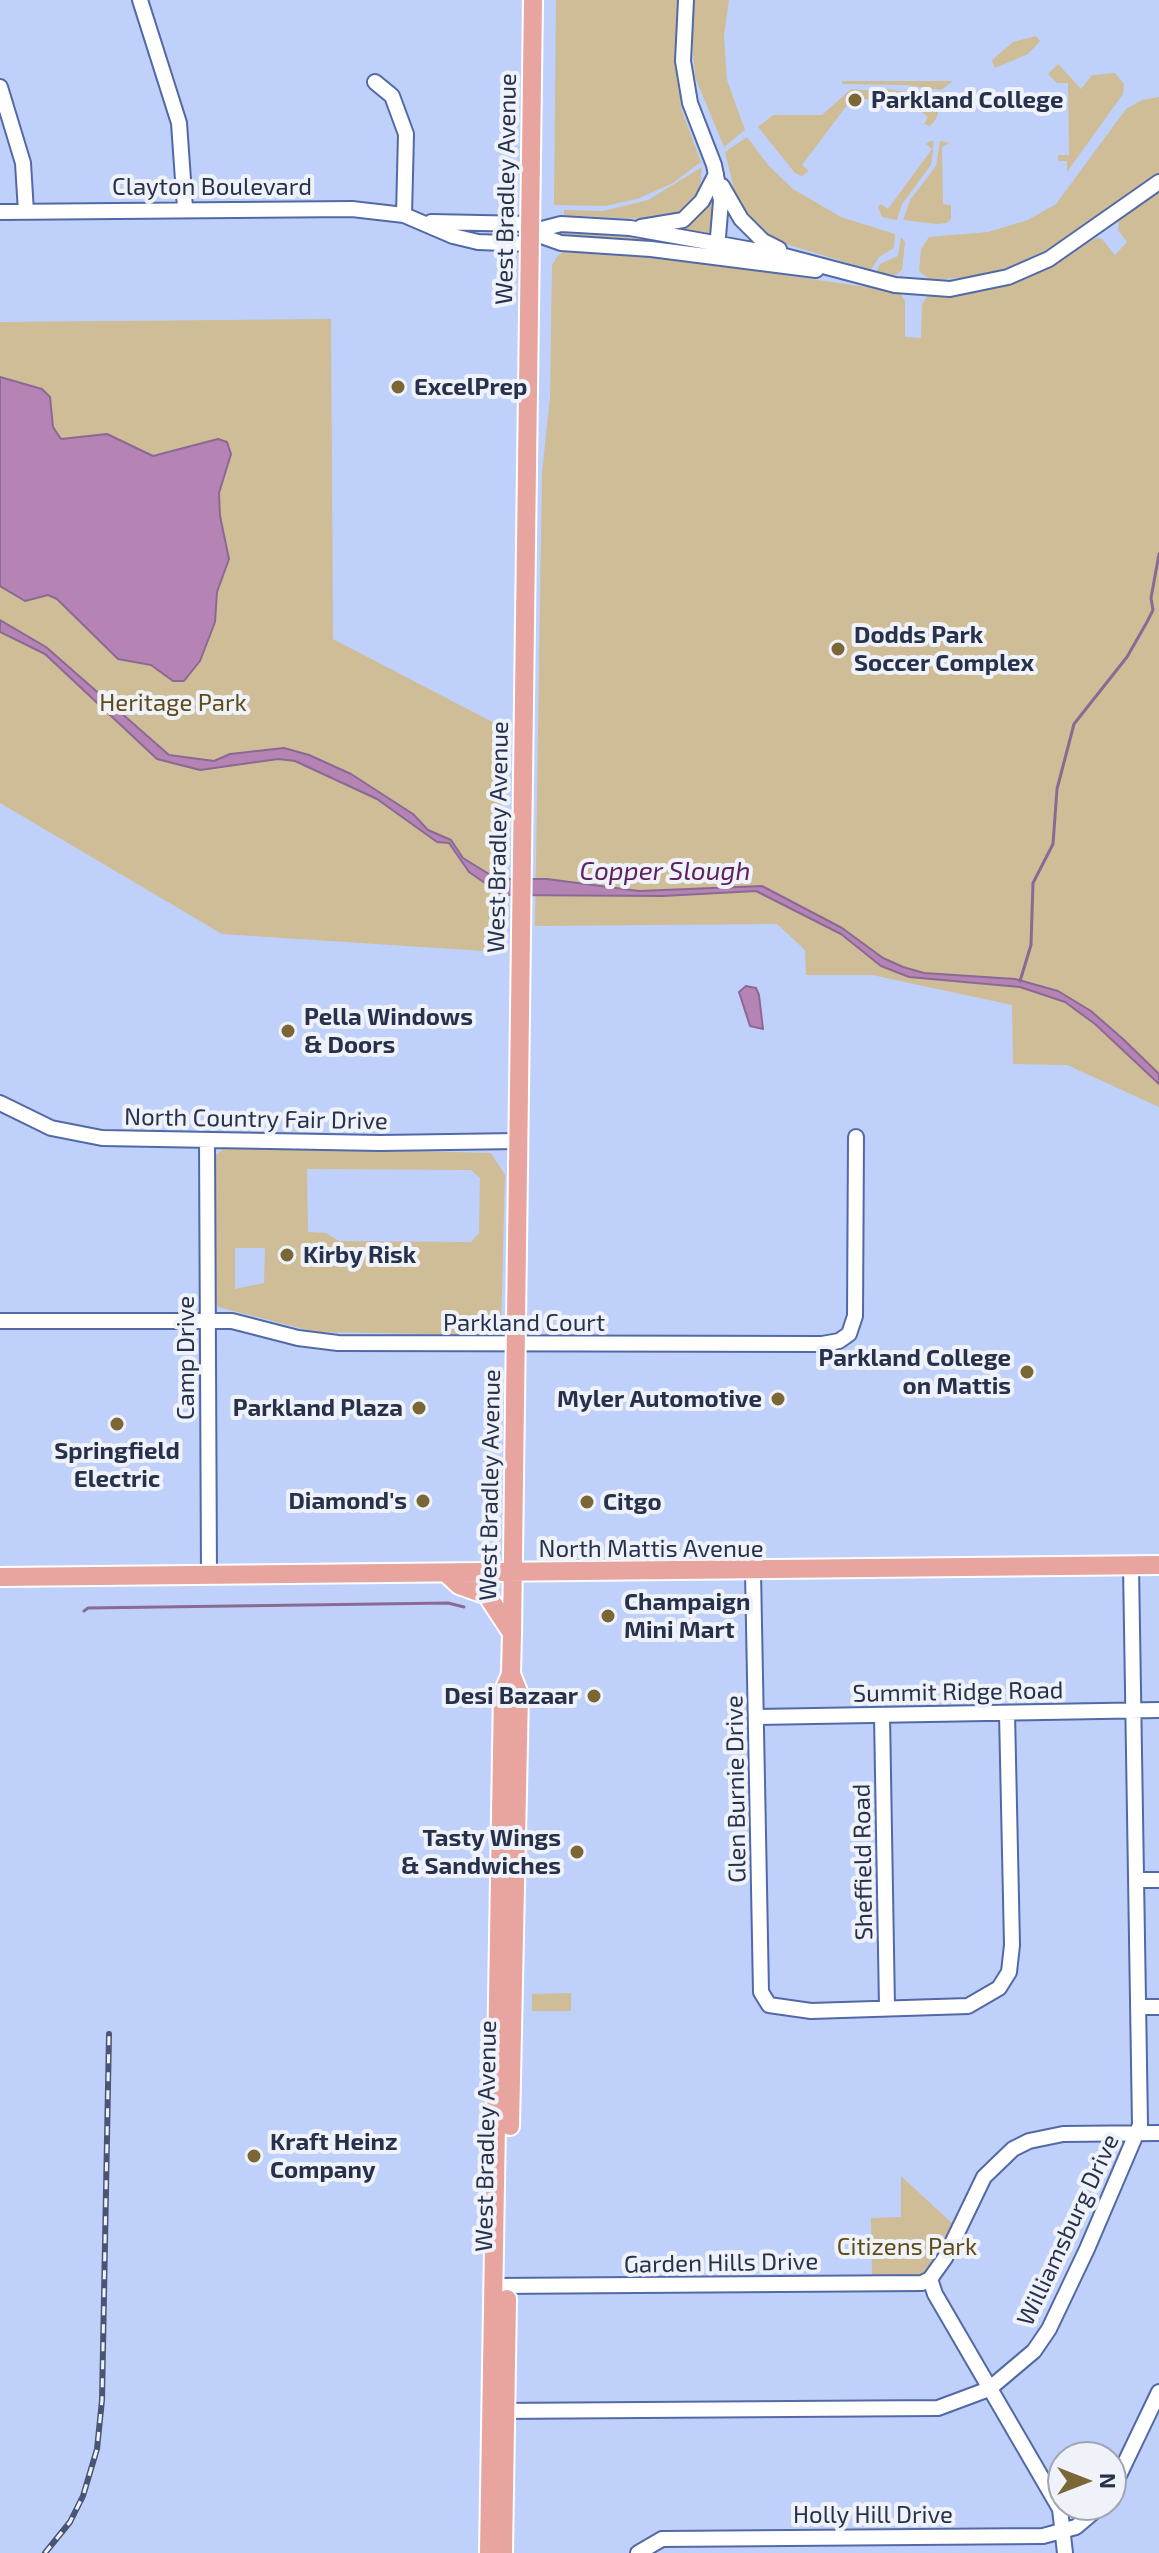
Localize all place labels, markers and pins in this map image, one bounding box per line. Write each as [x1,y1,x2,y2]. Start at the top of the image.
place label: Parkland College [871,86,1063,114]
marker: Parkland College [846,91,864,109]
place label: ExcelPrep [414,373,527,401]
marker: ExcelPrep [389,378,407,396]
place label: Dodds Park Soccer Complex [854,621,1034,677]
marker: Dodds Park Soccer Complex [829,640,847,658]
place label: Pella Windows & Doors [304,1003,473,1059]
marker: Pella Windows & Doors [279,1022,297,1040]
place label: Kirby Risk [303,1241,416,1269]
marker: Kirby Risk [278,1246,296,1264]
place label: Parkland College on Mattis [819,1344,1011,1400]
marker: Parkland College on Mattis [1018,1363,1036,1381]
place label: Myler Automotive [557,1385,762,1413]
marker: Myler Automotive [769,1390,787,1408]
place label: Parkland Plaza [233,1394,403,1422]
marker: Parkland Plaza [410,1399,428,1417]
marker: Springfield Electric [108,1415,126,1433]
place label: Springfield Electric [54,1437,180,1493]
place label: Diamond's [288,1487,407,1515]
place label: Citgo [603,1488,662,1516]
marker: Diamond's [414,1492,432,1510]
marker: Citgo [578,1493,596,1511]
place label: Champaign Mini Mart [624,1588,750,1644]
marker: Champaign Mini Mart [599,1607,617,1625]
place label: Desi Bazaar [444,1682,578,1710]
marker: Desi Bazaar [585,1687,603,1705]
place label: Tasty Wings & Sandwiches [401,1824,561,1880]
marker: Tasty Wings & Sandwiches [568,1843,586,1861]
place label: Kraft Heinz Company [270,2128,398,2184]
marker: Kraft Heinz Company [245,2147,263,2165]

